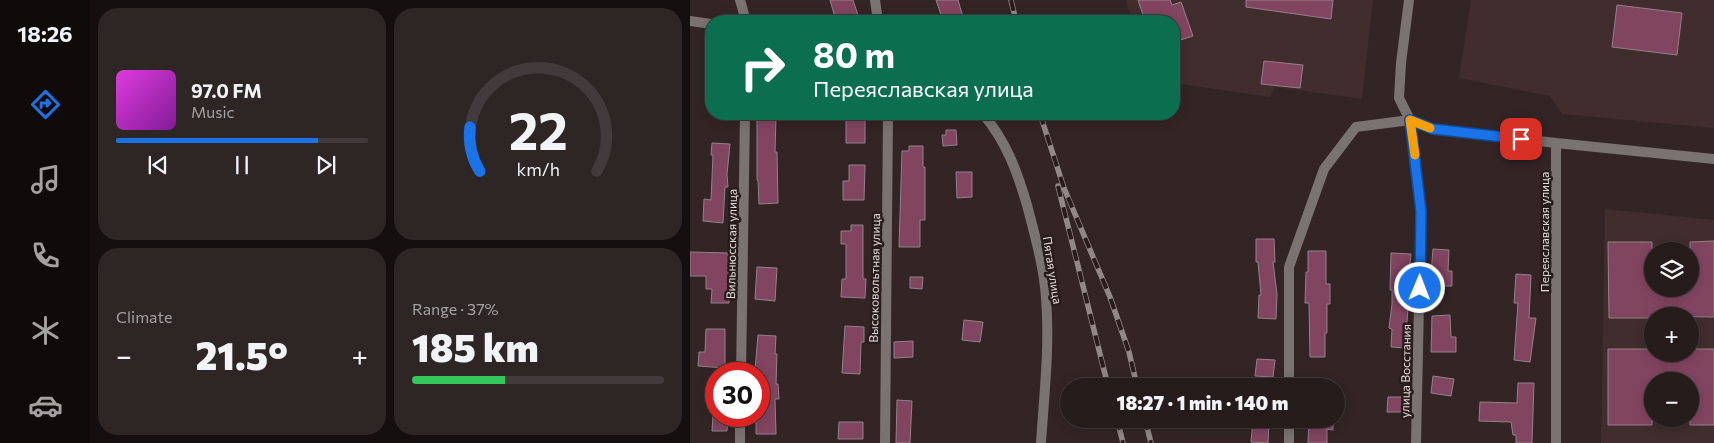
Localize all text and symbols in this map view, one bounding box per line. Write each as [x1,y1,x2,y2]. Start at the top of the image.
text: 18:26 [17,20,73,47]
text: 80 m [813,32,895,75]
icon: right [730,35,795,100]
text: Переяславская улица [813,75,1034,102]
text: 97.0 FM [191,79,262,102]
icon: directions [28,87,63,122]
text: 22 [508,97,568,161]
text: Music [191,102,235,121]
pin [1500,118,1542,160]
icon: arrive [1507,125,1535,153]
icon: previous [144,151,172,179]
icon: pause [228,151,256,179]
icon: next [312,151,340,179]
text: km/h [516,158,560,180]
icon: music [28,162,63,197]
street label: Переяславская улица [1537,172,1551,292]
street label: Вильнюсская улица [723,189,739,299]
street label: Высоковольтная улица [866,213,882,343]
street label: Пятая улица [1041,235,1065,305]
icon: phone [28,238,63,273]
map controls [1644,242,1699,427]
button: layers [1644,242,1699,297]
position arrow [1393,261,1445,313]
text: Range · 37% [412,299,499,318]
text: Climate [116,307,172,326]
button: + [1644,307,1699,362]
icon: climate [28,313,63,348]
text: 185 km [412,323,539,370]
street label: улица Восстания [1397,324,1413,418]
text: 21.5° [195,331,288,378]
text: − [116,338,132,372]
text: + [352,338,368,372]
speed limit sign: 30 [705,362,770,427]
button: − [1644,372,1699,427]
icon: car [28,388,63,423]
text: 18:27 · 1 min · 140 m [1117,391,1288,414]

